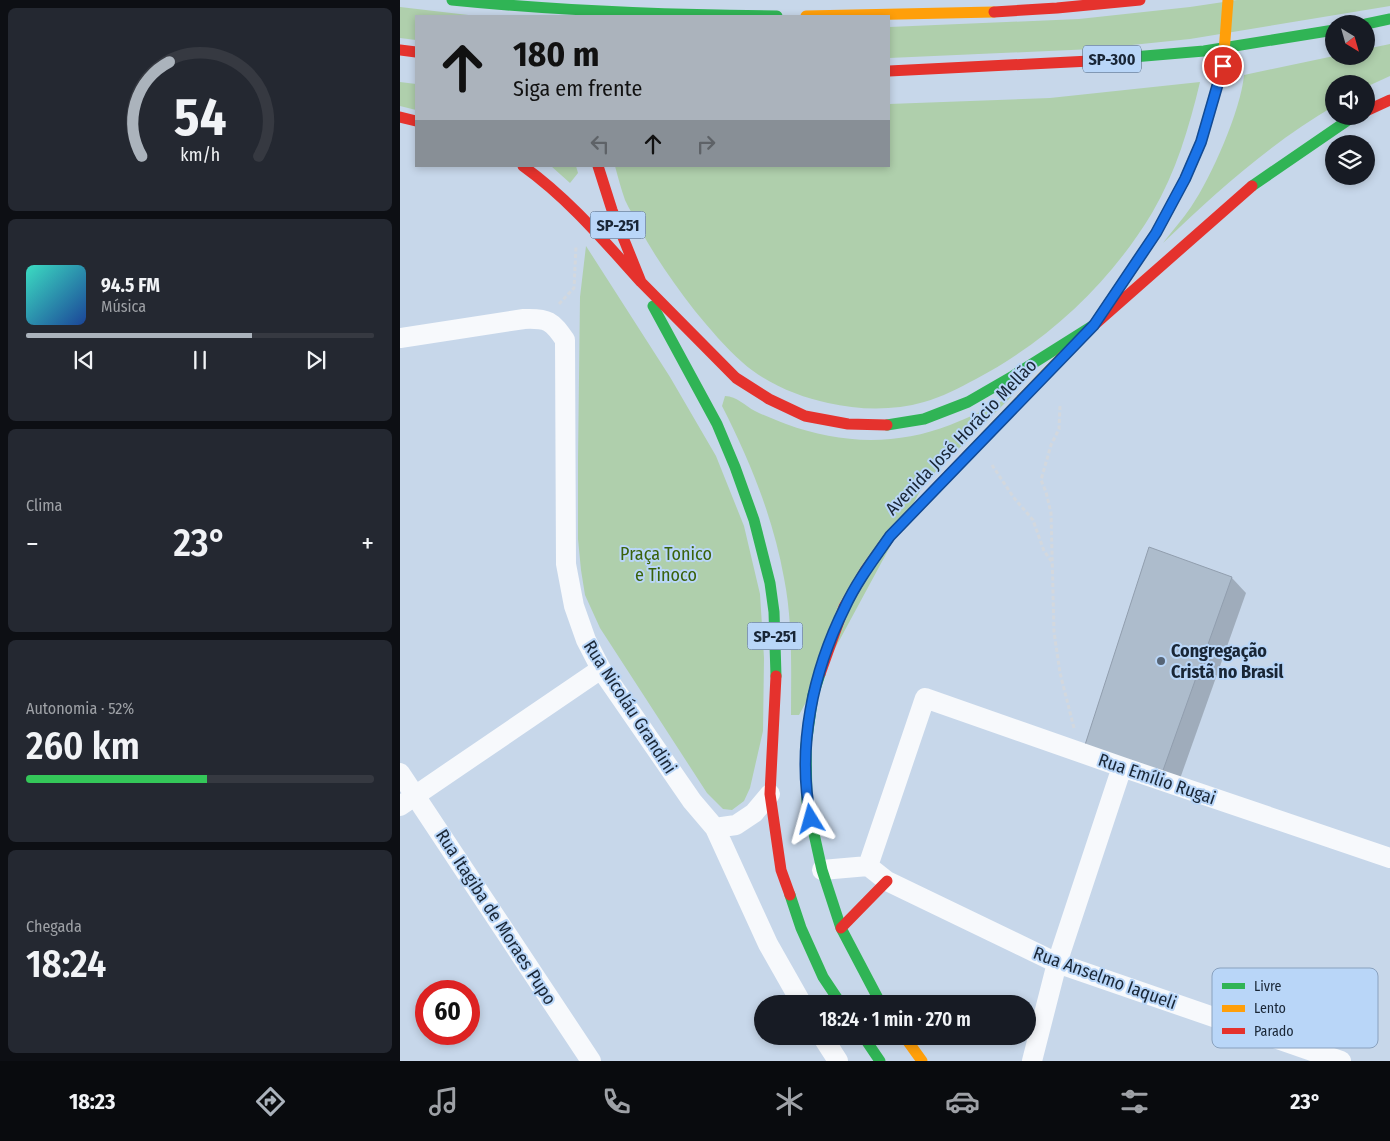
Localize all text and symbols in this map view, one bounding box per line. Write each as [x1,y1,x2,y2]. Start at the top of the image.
north arrow [1325,15,1375,65]
map controls [1325,15,1375,185]
text: 180 m [513,33,599,75]
icon: ahead [430,35,495,100]
pin [1202,45,1244,87]
road number: SP-300 [1083,46,1141,72]
icon: arrive [1209,52,1237,80]
text: Siga em frente [513,75,642,102]
button: sound [1325,75,1375,125]
text: 54 [174,86,226,149]
icon: left [586,130,614,158]
icon: ahead [639,130,667,158]
icon: right [692,130,720,158]
button: layers [1325,135,1375,185]
text: km/h [180,144,220,166]
road number: SP-251 [590,212,646,238]
text: 94.5 FM [101,274,160,297]
text: Música [101,297,146,316]
icon: previous [70,346,98,374]
icon: pause [186,346,214,374]
icon: next [302,346,330,374]
street label: Avenida José Horácio Mellão [881,354,1041,520]
text: Clima [26,496,62,515]
text: 23° [173,520,226,566]
text: − [26,527,39,560]
text: + [361,527,374,560]
park label: Praça Tonico e Tinoco [620,543,712,586]
road number: SP-251 [748,622,802,650]
street label: Rua Nicoláu Grandini [579,636,681,778]
place label: Congregação Cristã no Brasil [1171,640,1284,683]
marker: Congregação Cristã no Brasil [1155,655,1167,667]
text: Autonomia · 52% [26,699,134,718]
text: 260 km [26,723,140,769]
street label: Rua Emílio Rugai [1095,749,1219,809]
position arrow [784,792,836,844]
street label: Rua Itagiba de Moraes Pupo [431,825,561,1009]
text: Chegada [26,917,82,936]
text: 18:24 [26,941,106,987]
street label: Rua Anselmo Iaqueli [1030,942,1180,1014]
legend [1212,968,1378,1048]
text: Livre [1254,978,1281,995]
speed limit sign: 60 [415,980,480,1045]
text: Lento [1254,1000,1286,1017]
text: 18:24 · 1 min · 270 m [819,1008,971,1031]
text: Parado [1254,1023,1294,1040]
icon: directions [253,1084,288,1119]
icon: music [426,1084,461,1119]
icon: phone [599,1084,634,1119]
icon: climate [772,1084,807,1119]
icon: car [945,1084,980,1119]
icon: filters [1117,1084,1152,1119]
text: 18:23 [69,1088,115,1115]
text: 23° [1290,1088,1321,1115]

